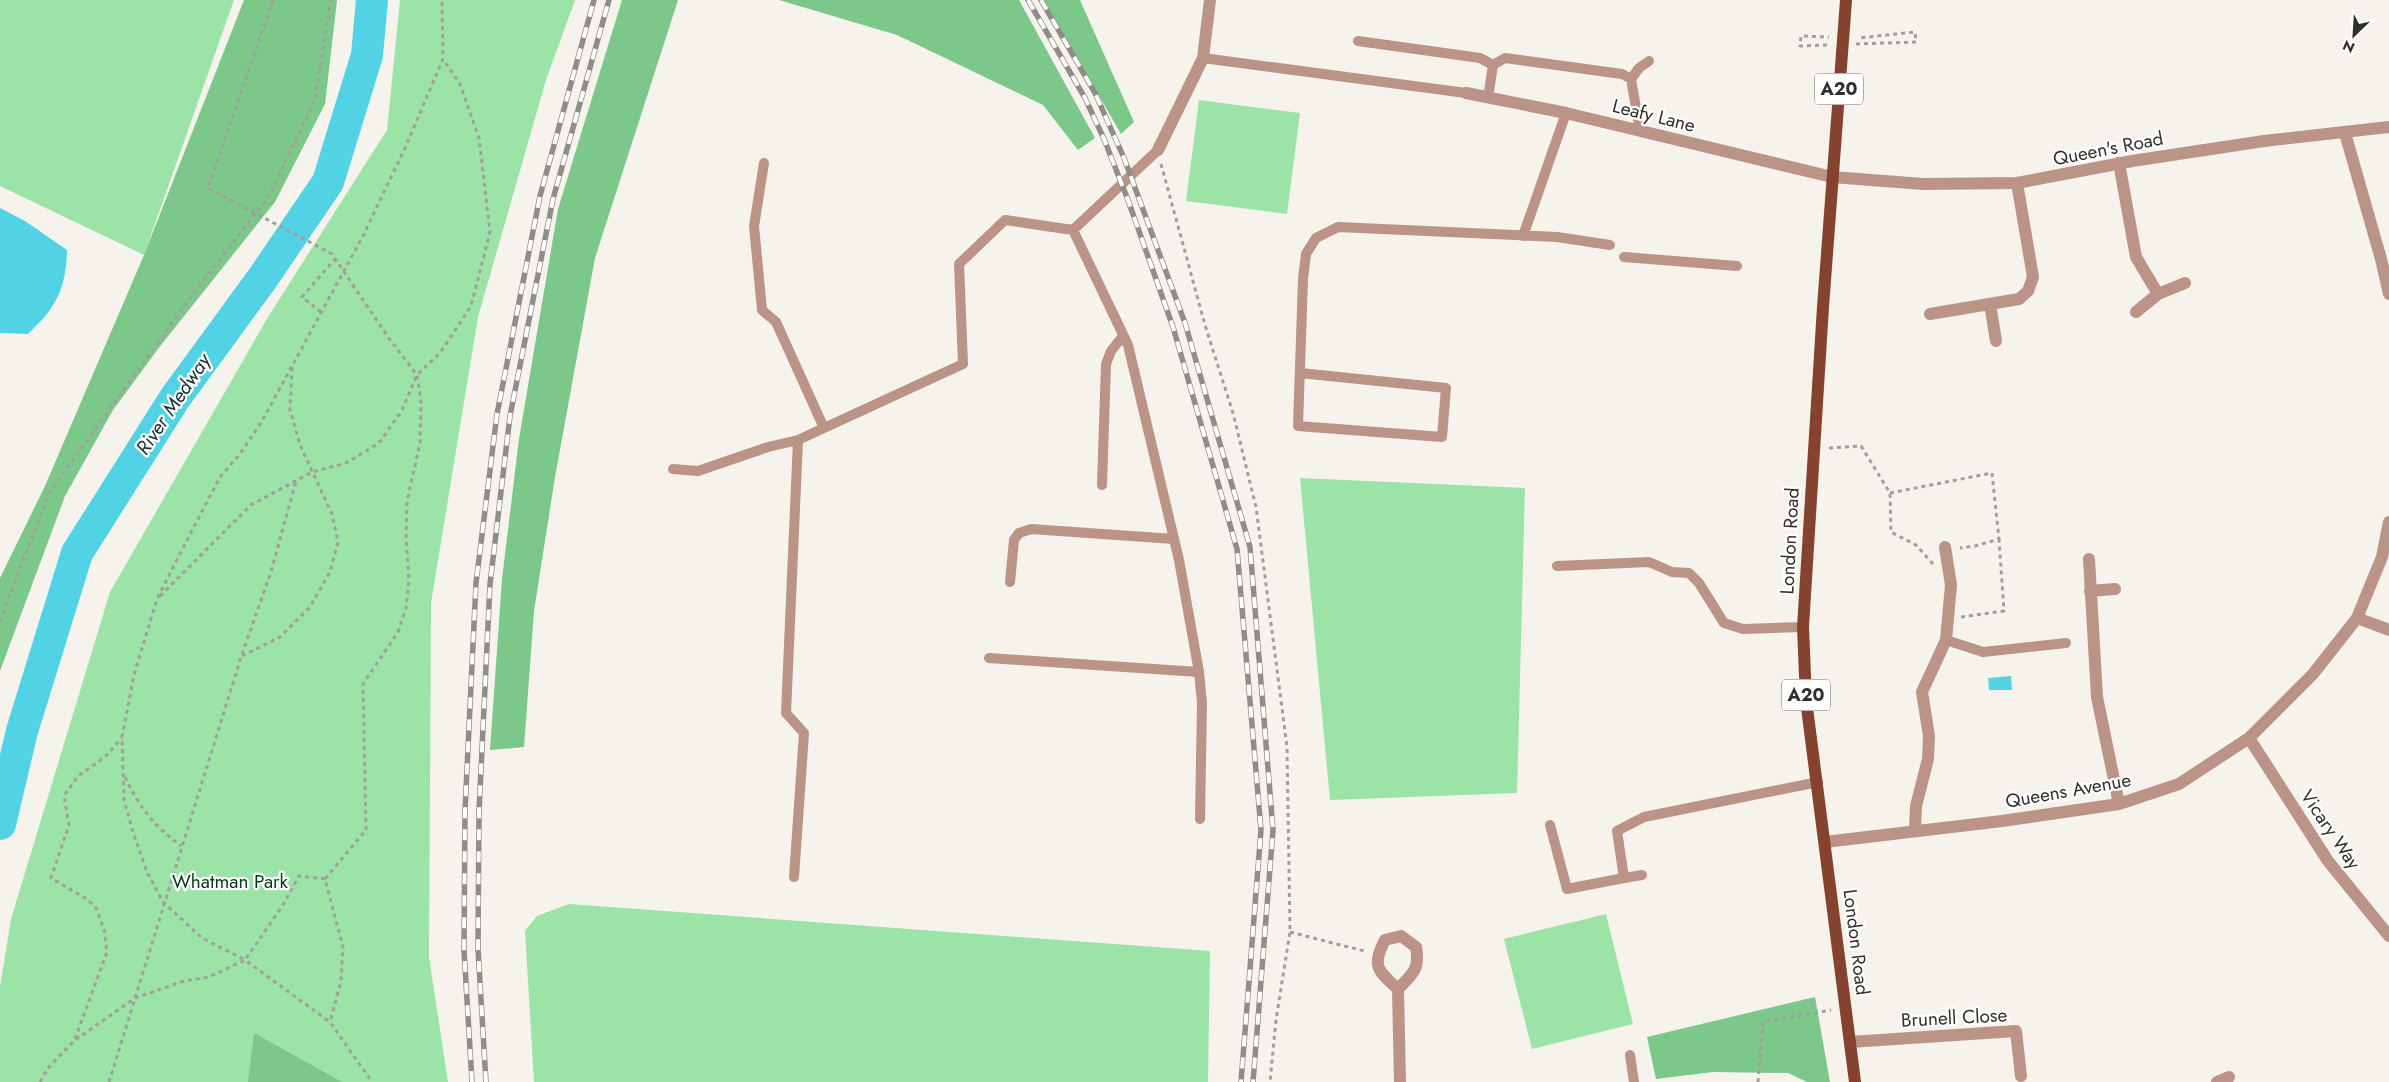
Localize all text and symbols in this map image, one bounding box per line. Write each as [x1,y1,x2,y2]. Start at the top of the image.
north arrow [2329,10,2379,60]
text: N [2339,35,2358,58]
road number: A20 [1815,74,1863,105]
street label: Leafy Lane [1610,92,1698,139]
street label: Queen's Road [2051,125,2166,172]
water label: River Medway [129,347,219,461]
street label: London Road [1773,487,1806,595]
road number: A20 [1782,680,1830,710]
street label: Queens Avenue [2003,766,2133,815]
street label: Vicary Way [2294,784,2368,875]
park label: Whatman Park [172,868,289,895]
street label: London Road [1837,887,1876,997]
street label: Brunell Close [1900,1001,2008,1034]

